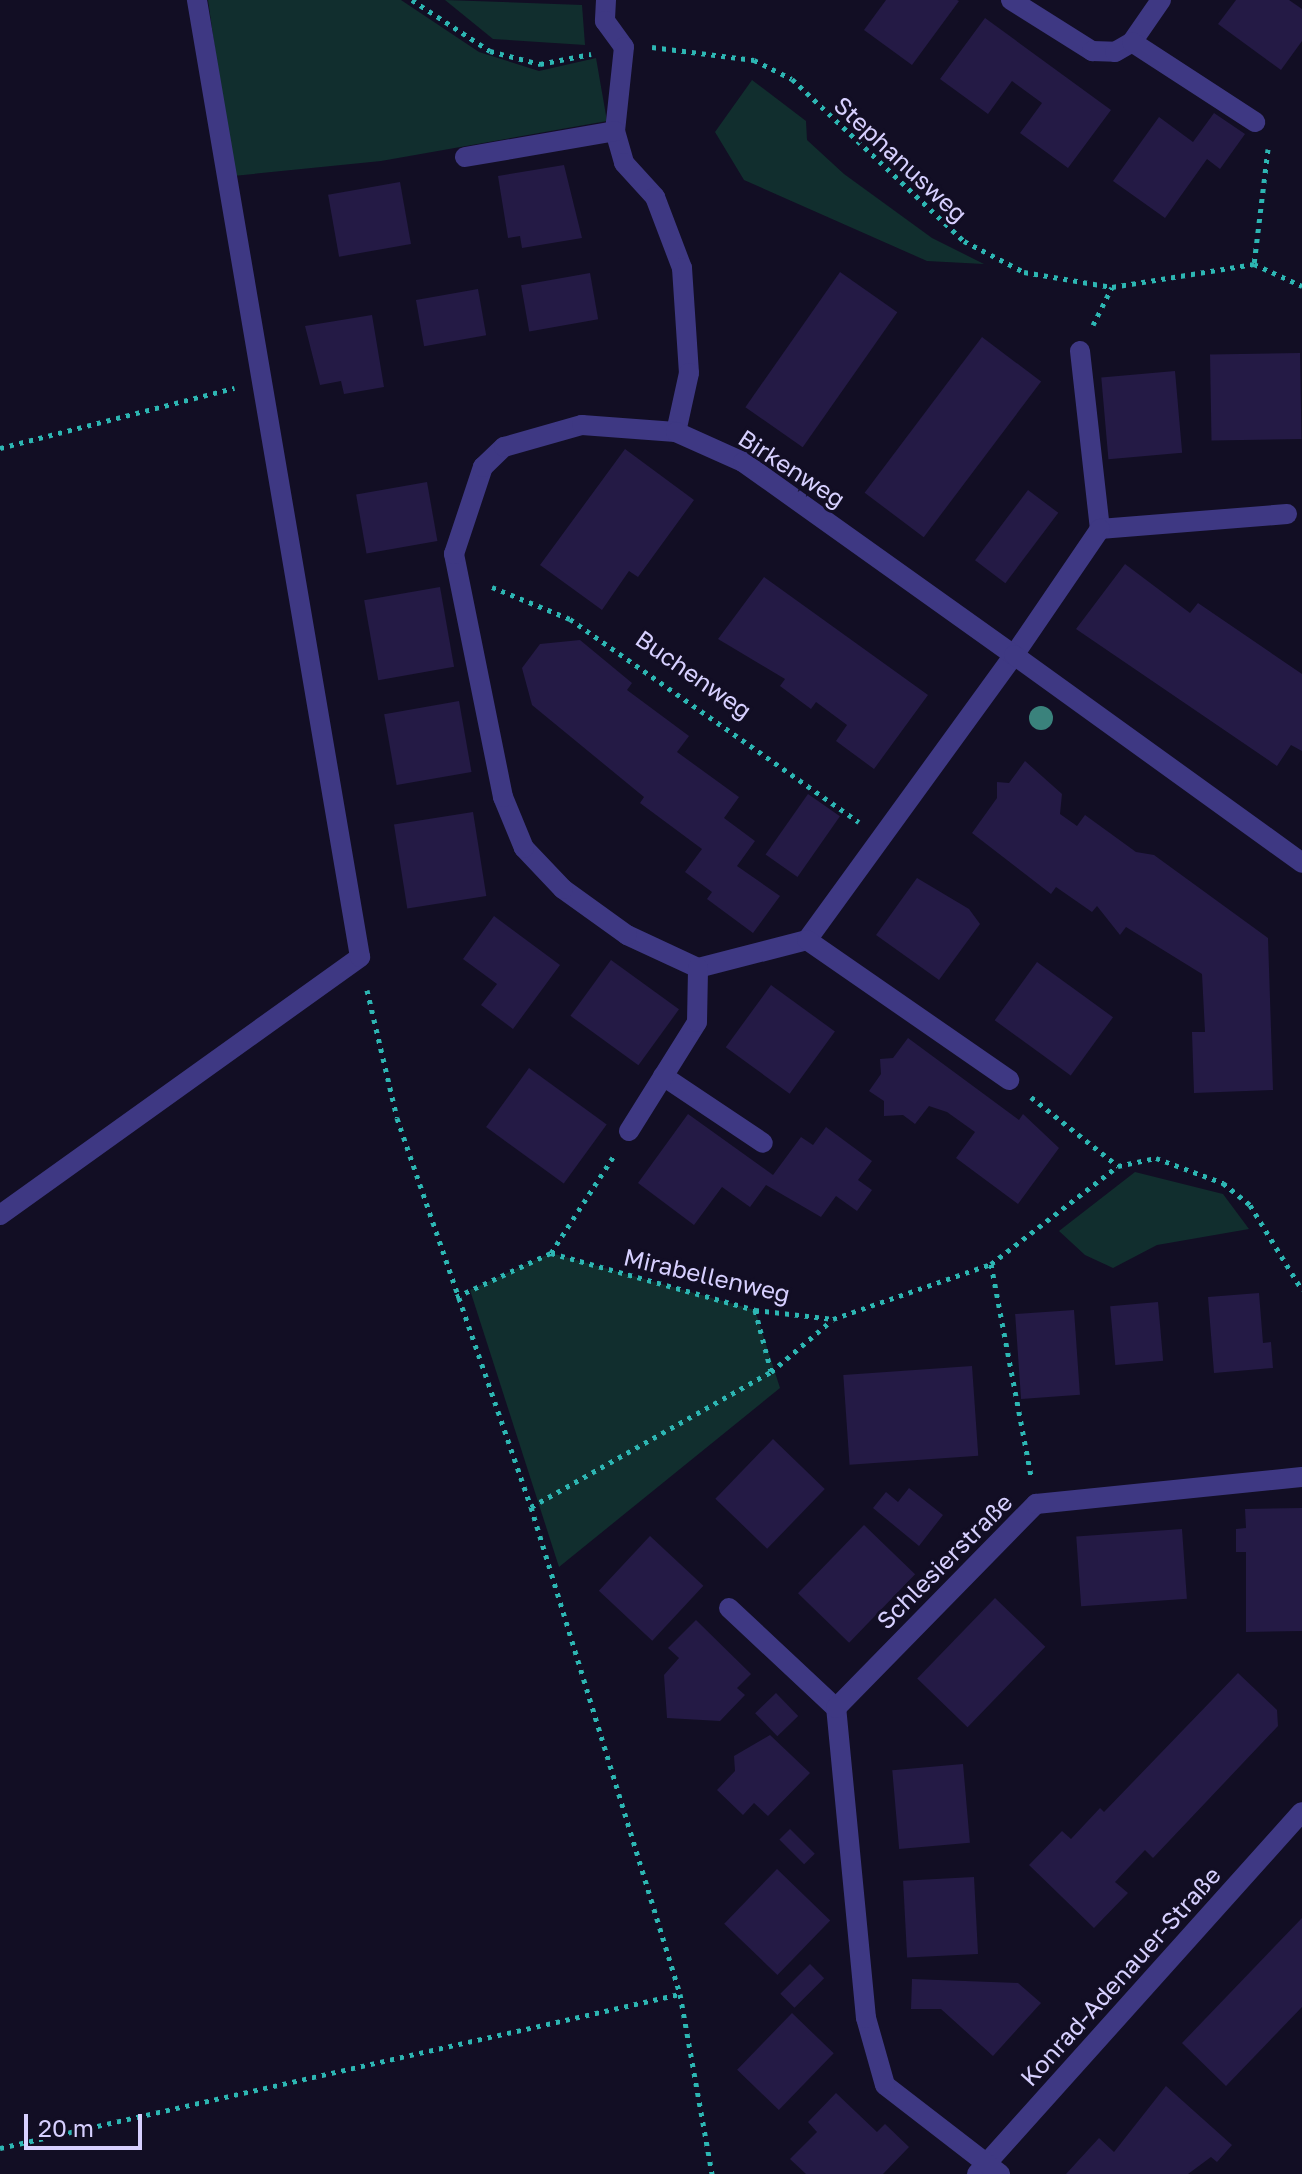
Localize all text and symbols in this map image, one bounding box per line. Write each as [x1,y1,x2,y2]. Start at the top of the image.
street label: Stephanusweg [829,90,973,228]
street label: Birkenweg [733,423,851,513]
street label: Buchenweg [631,624,757,724]
street label: Mirabellenweg [621,1242,793,1308]
street label: Schlesierstraße [870,1487,1018,1635]
street label: Konrad-Adenauer-Straße [1014,1860,1226,2092]
scale bar [28,2098,146,2148]
text: 20 m [38,2113,94,2142]

